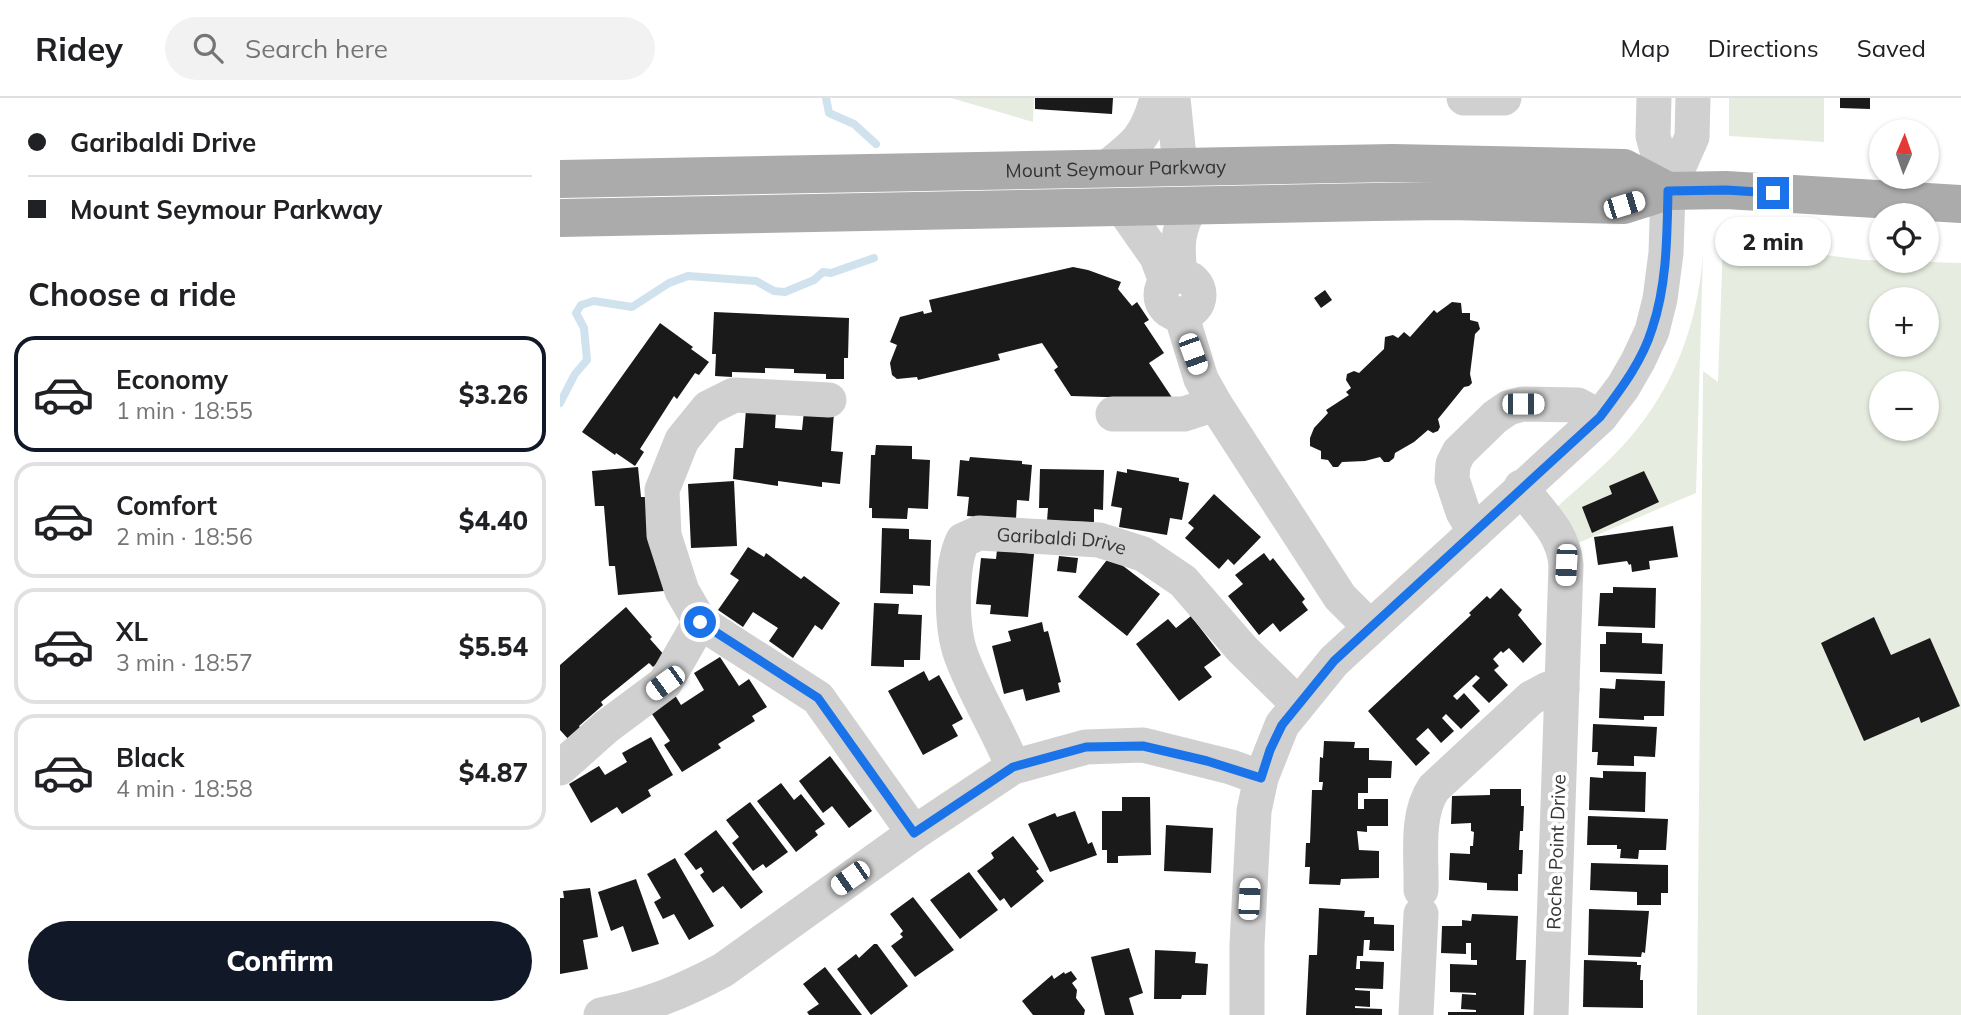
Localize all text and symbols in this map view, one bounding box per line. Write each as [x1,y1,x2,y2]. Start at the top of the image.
search box [165,17,655,80]
text: Ridey [35,28,123,69]
icon: search [189,29,227,67]
text: Search here [245,32,388,65]
text: Map [1620,33,1670,63]
text: Directions [1708,33,1819,63]
text: Saved [1857,33,1926,63]
north arrow [1869,119,1939,189]
map controls [1869,119,1939,441]
text: Garibaldi Drive [70,126,256,159]
street label: Mount Seymour Parkway [1005,154,1227,182]
route end [1757,177,1789,209]
car [1601,189,1648,221]
text: Mount Seymour Parkway [70,193,382,226]
button: locate [1869,203,1939,273]
callout: 2 min [1715,217,1831,266]
text: 2 min [1742,227,1804,256]
text: Choose a ride [28,274,236,314]
button: + [1869,287,1939,357]
car [1176,331,1211,377]
icon: car [32,363,95,426]
text: Economy [116,363,228,396]
button: − [1869,371,1939,441]
text: $3.26 [459,378,528,411]
car [1503,394,1545,415]
text: 1 min · 18:55 [116,396,253,425]
icon: car [32,489,95,552]
text: Comfort [116,489,217,522]
text: $4.40 [459,504,528,537]
text: 2 min · 18:56 [116,522,253,551]
street label: Garibaldi Drive [996,522,1130,560]
car [1555,543,1578,587]
route start [684,606,716,638]
icon: car [32,615,95,678]
text: XL [116,615,148,648]
text: $5.54 [459,630,528,663]
text: 3 min · 18:57 [116,648,253,677]
car [642,662,689,704]
icon: car [32,741,95,804]
text: Black [116,741,184,774]
text: $4.87 [459,756,528,789]
text: 4 min · 18:58 [116,774,253,803]
street label: Roche Point Drive [1541,774,1571,930]
car [827,857,874,899]
car [1238,877,1261,921]
button: Confirm [28,921,532,1001]

